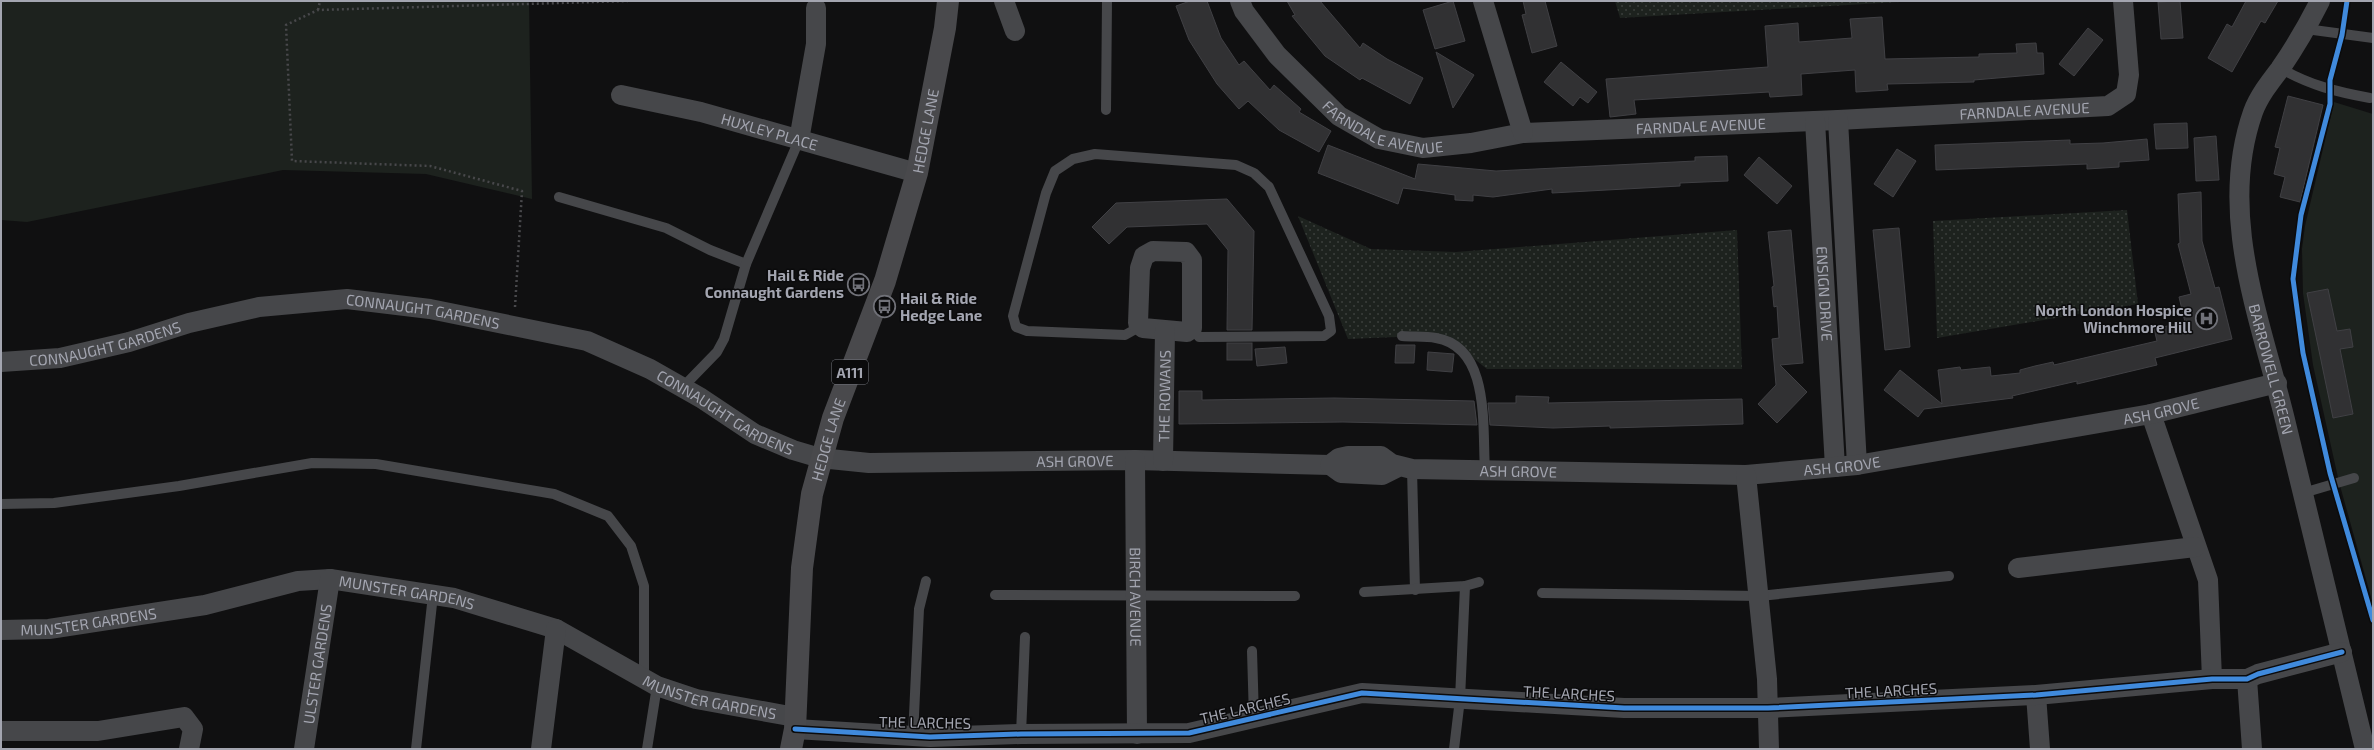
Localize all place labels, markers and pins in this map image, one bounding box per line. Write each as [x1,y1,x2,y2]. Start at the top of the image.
place label: Hail & Ride Connaught Gardens [705,266,844,301]
bus stop icon: Hail & Ride Connaught Gardens [846,271,872,297]
place label: Hail & Ride Hedge Lane [900,289,982,324]
bus stop icon: Hail & Ride Hedge Lane [872,294,898,320]
place label: North London Hospice Winchmore Hill [2035,301,2192,336]
hospital icon: North London Hospice Winchmore Hill [2194,306,2220,332]

